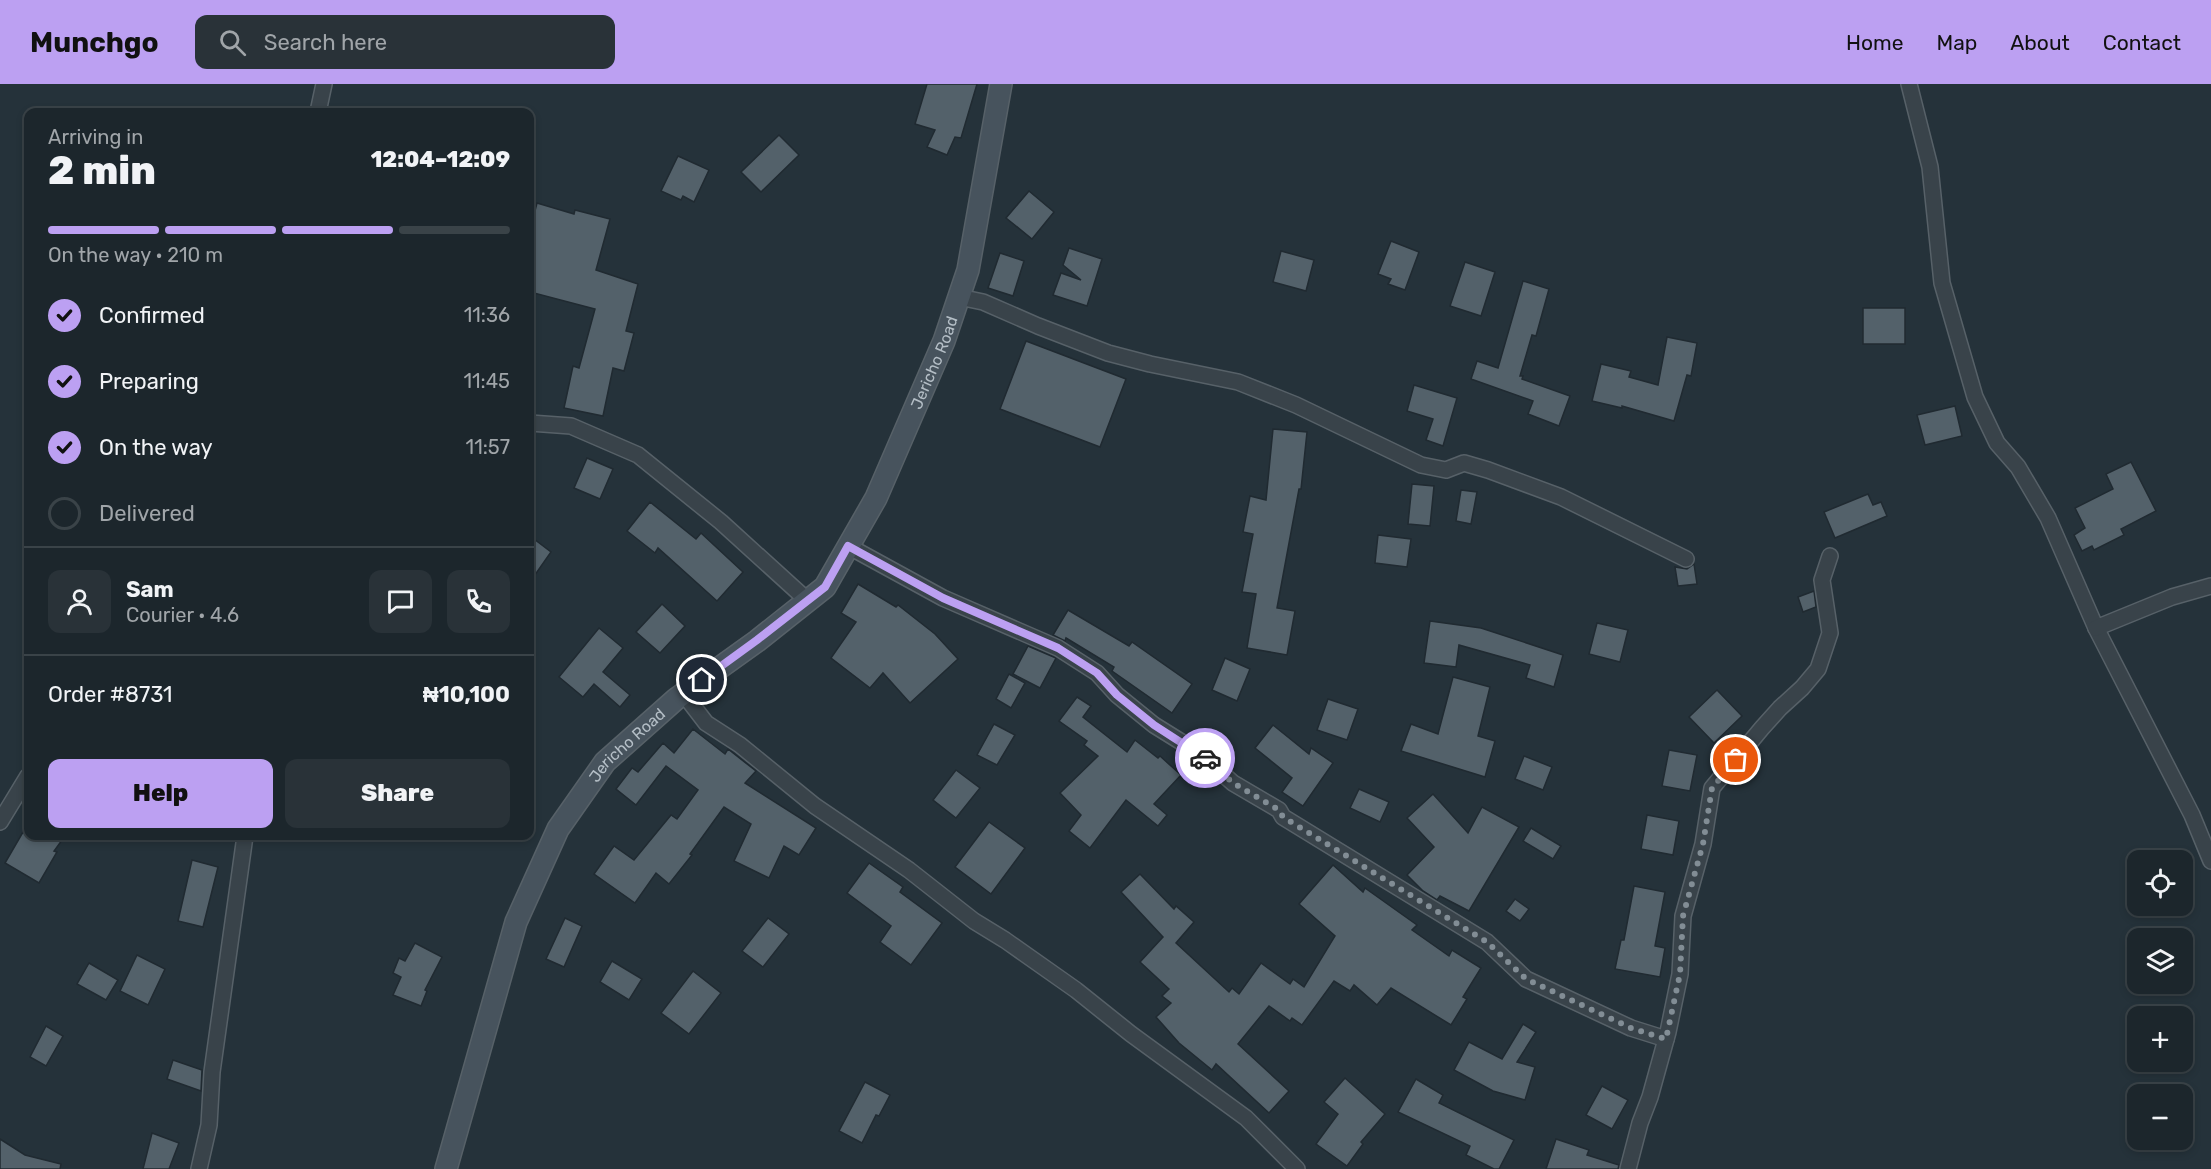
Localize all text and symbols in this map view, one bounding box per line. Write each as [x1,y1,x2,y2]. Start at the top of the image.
search box [195,15,615,69]
text: Munchgo [30,26,159,59]
icon: search [216,26,249,59]
text: Search here [264,29,387,56]
text: Home [1846,30,1903,55]
text: Map [1936,30,1977,55]
text: About [2010,30,2070,55]
text: Contact [2103,30,2181,55]
text: Arriving in [48,125,143,149]
text: 12:04–12:09 [371,146,510,173]
text: 2 min [48,148,156,194]
text: On the way · 210 m [48,243,223,267]
icon: check [48,299,81,332]
text: Confirmed [99,302,205,329]
text: 11:36 [464,303,510,327]
street label: Jericho Road [906,314,961,412]
icon: check [48,365,81,398]
text: Preparing [99,368,199,395]
text: 11:45 [463,369,510,393]
icon: check [48,431,81,464]
text: On the way [99,434,213,461]
text: 11:57 [466,435,510,459]
text: Delivered [99,500,195,527]
button: person [48,570,111,633]
button: chat [369,570,432,633]
button: phone [447,570,510,633]
text: Sam [126,576,174,603]
text: Courier · 4.6 [126,603,239,627]
pin [676,654,727,705]
icon: home [685,663,718,696]
text: Order #8731 [48,681,173,708]
text: ₦10,100 [423,681,510,708]
street label: Jericho Road [585,704,669,785]
courier [1175,728,1235,788]
pin [1710,734,1761,785]
icon: car [1189,742,1222,775]
icon: bag [1719,743,1752,776]
button: Help [48,759,273,828]
button: Share [285,759,510,828]
map controls [2127,850,2193,1150]
button: locate [2127,850,2193,916]
button: layers [2127,928,2193,994]
button: + [2127,1006,2193,1072]
button: − [2127,1084,2193,1150]

